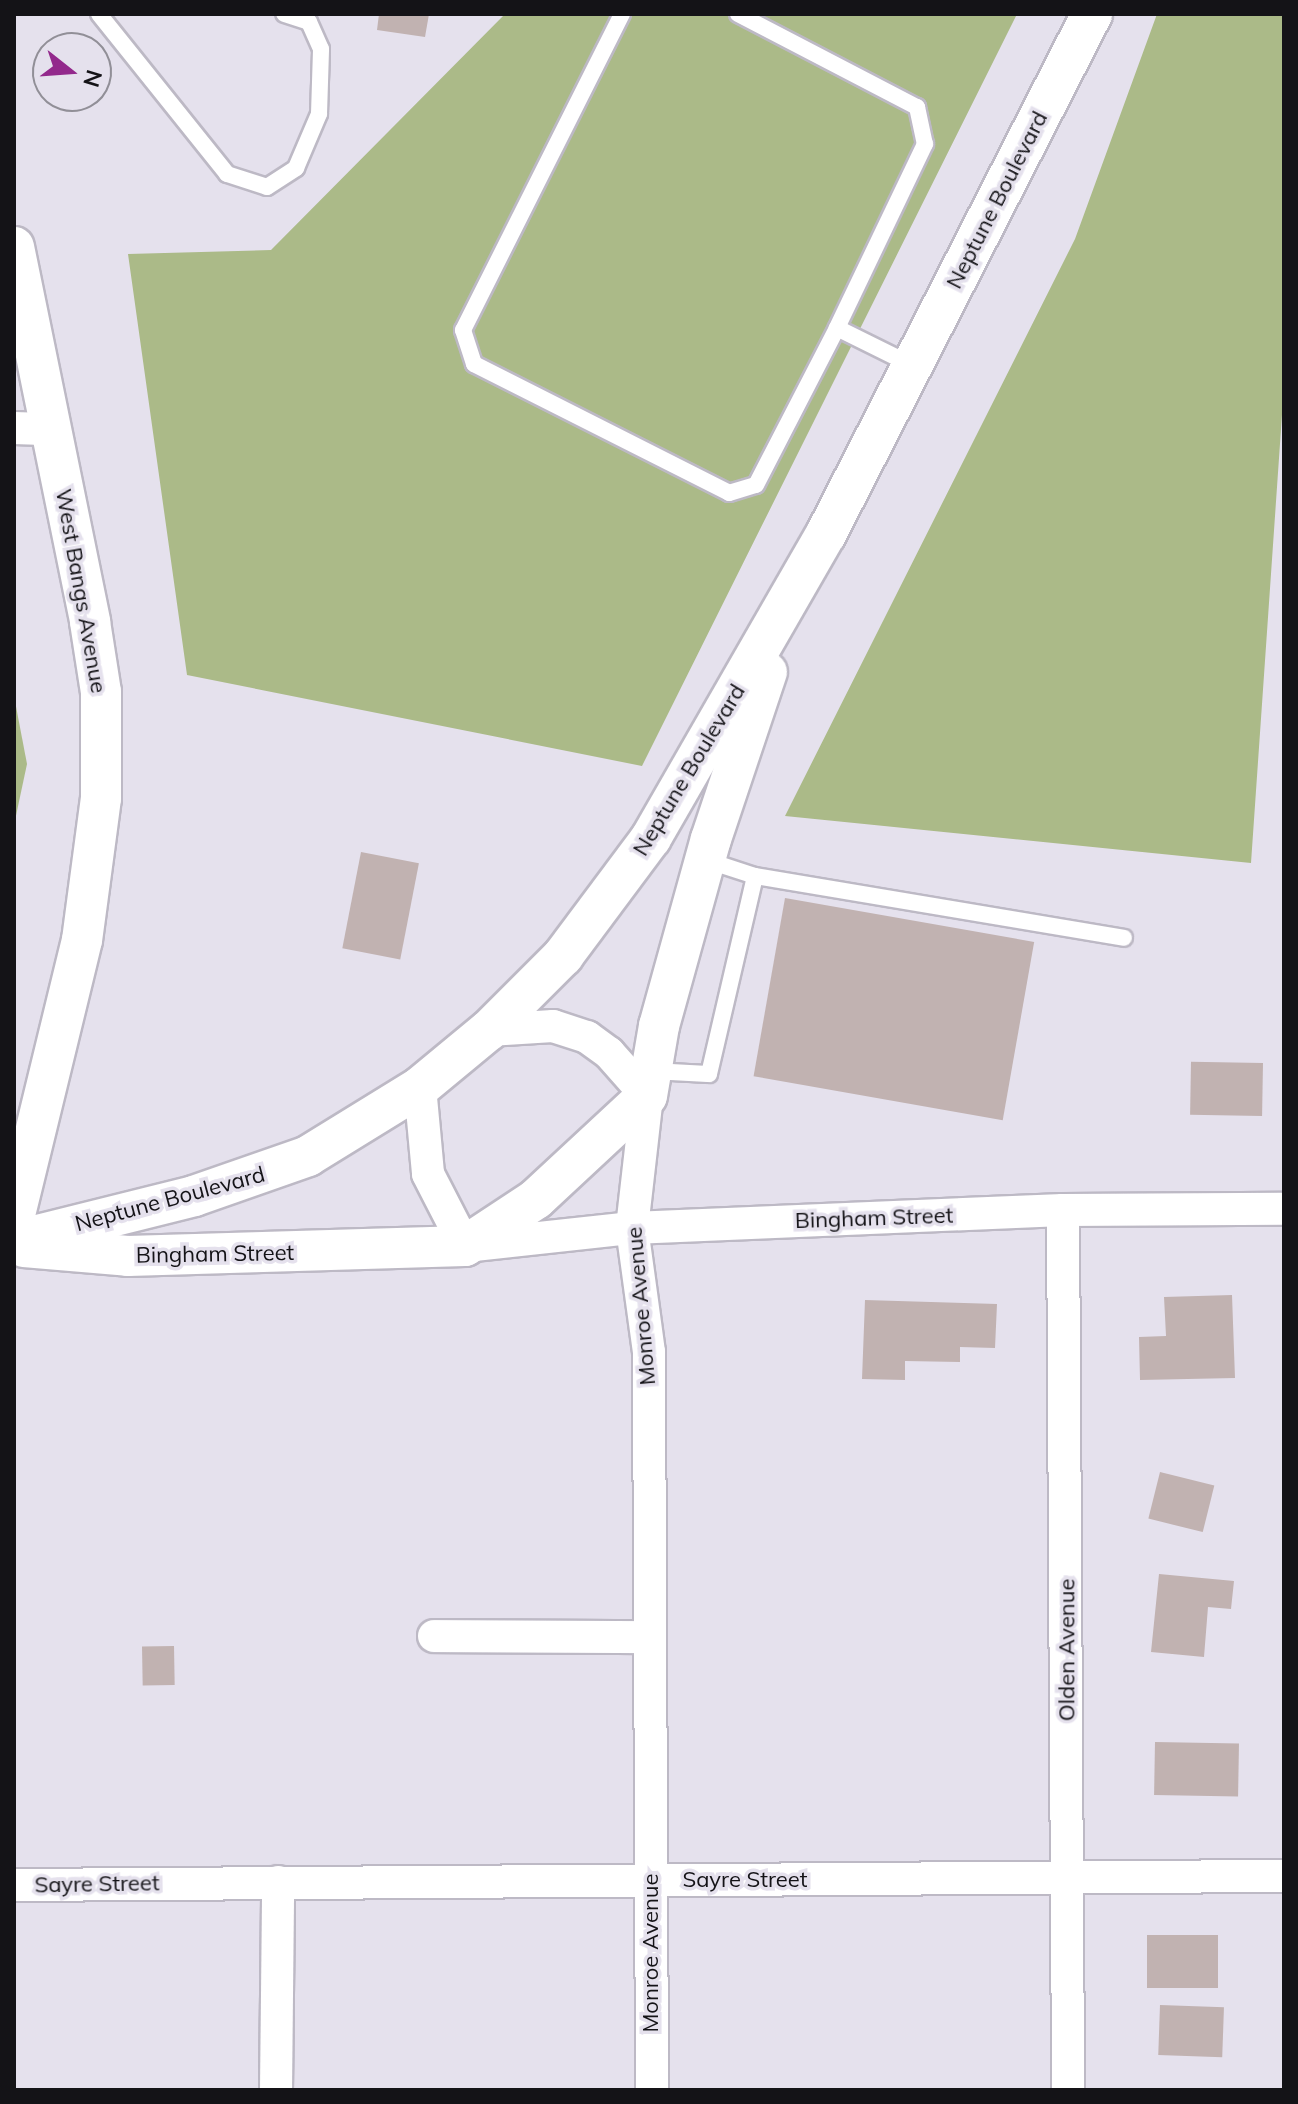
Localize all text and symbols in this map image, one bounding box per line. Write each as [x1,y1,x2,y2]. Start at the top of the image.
north arrow [32,32,112,112]
text: N [77,66,109,90]
street label: Neptune Boulevard [941,107,1053,293]
street label: West Bangs Avenue [50,487,112,695]
street label: Neptune Boulevard [627,679,751,861]
street label: Neptune Boulevard [72,1161,268,1237]
street label: Bingham Street [794,1202,954,1234]
street label: Monroe Avenue [621,1226,661,1386]
street label: Bingham Street [136,1239,294,1269]
street label: Olden Avenue [1054,1579,1080,1721]
street label: Sayre Street [683,1867,807,1893]
street label: Sayre Street [34,1870,160,1898]
street label: Monroe Avenue [638,1873,664,2033]

